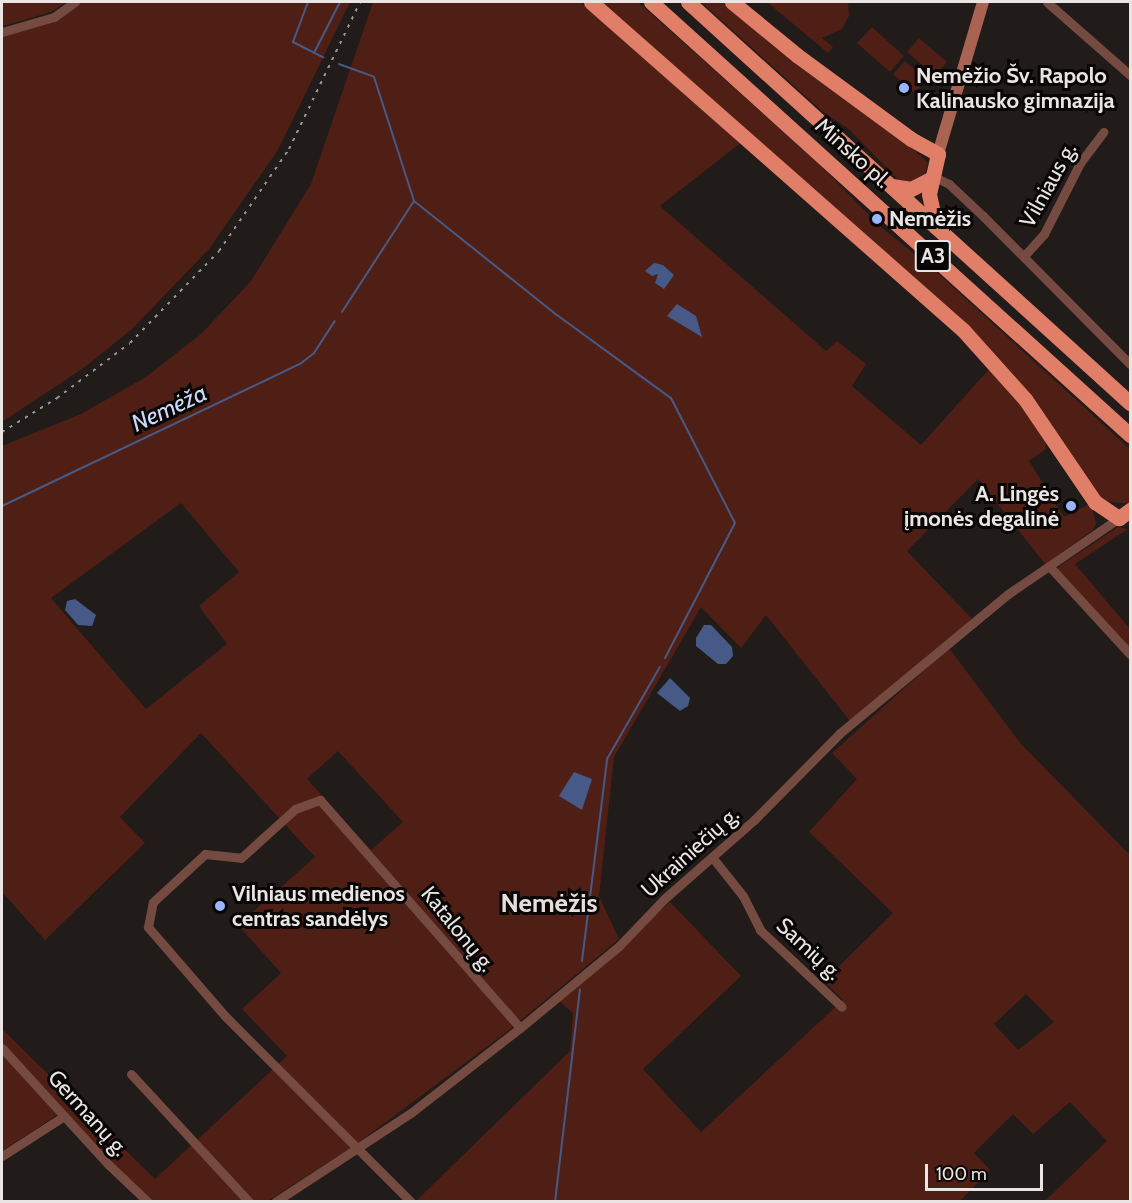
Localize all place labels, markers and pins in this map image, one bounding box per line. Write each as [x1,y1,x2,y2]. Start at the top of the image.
place label: Nemėžio Šv. Rapolo Kalinausko gimnazija [916,62,1115,113]
marker: Nemėžio Šv. Rapolo Kalinausko gimnazija [897,81,911,95]
place label: Nemėžis [889,206,971,232]
marker: Nemėžis [870,212,884,226]
place label: A. Lingės įmonės degalinė [904,480,1059,532]
marker: A. Lingės įmonės degalinė [1064,499,1078,513]
place label: Vilniaus medienos centras sandėlys [232,880,405,932]
marker: Vilniaus medienos centras sandėlys [213,899,227,913]

